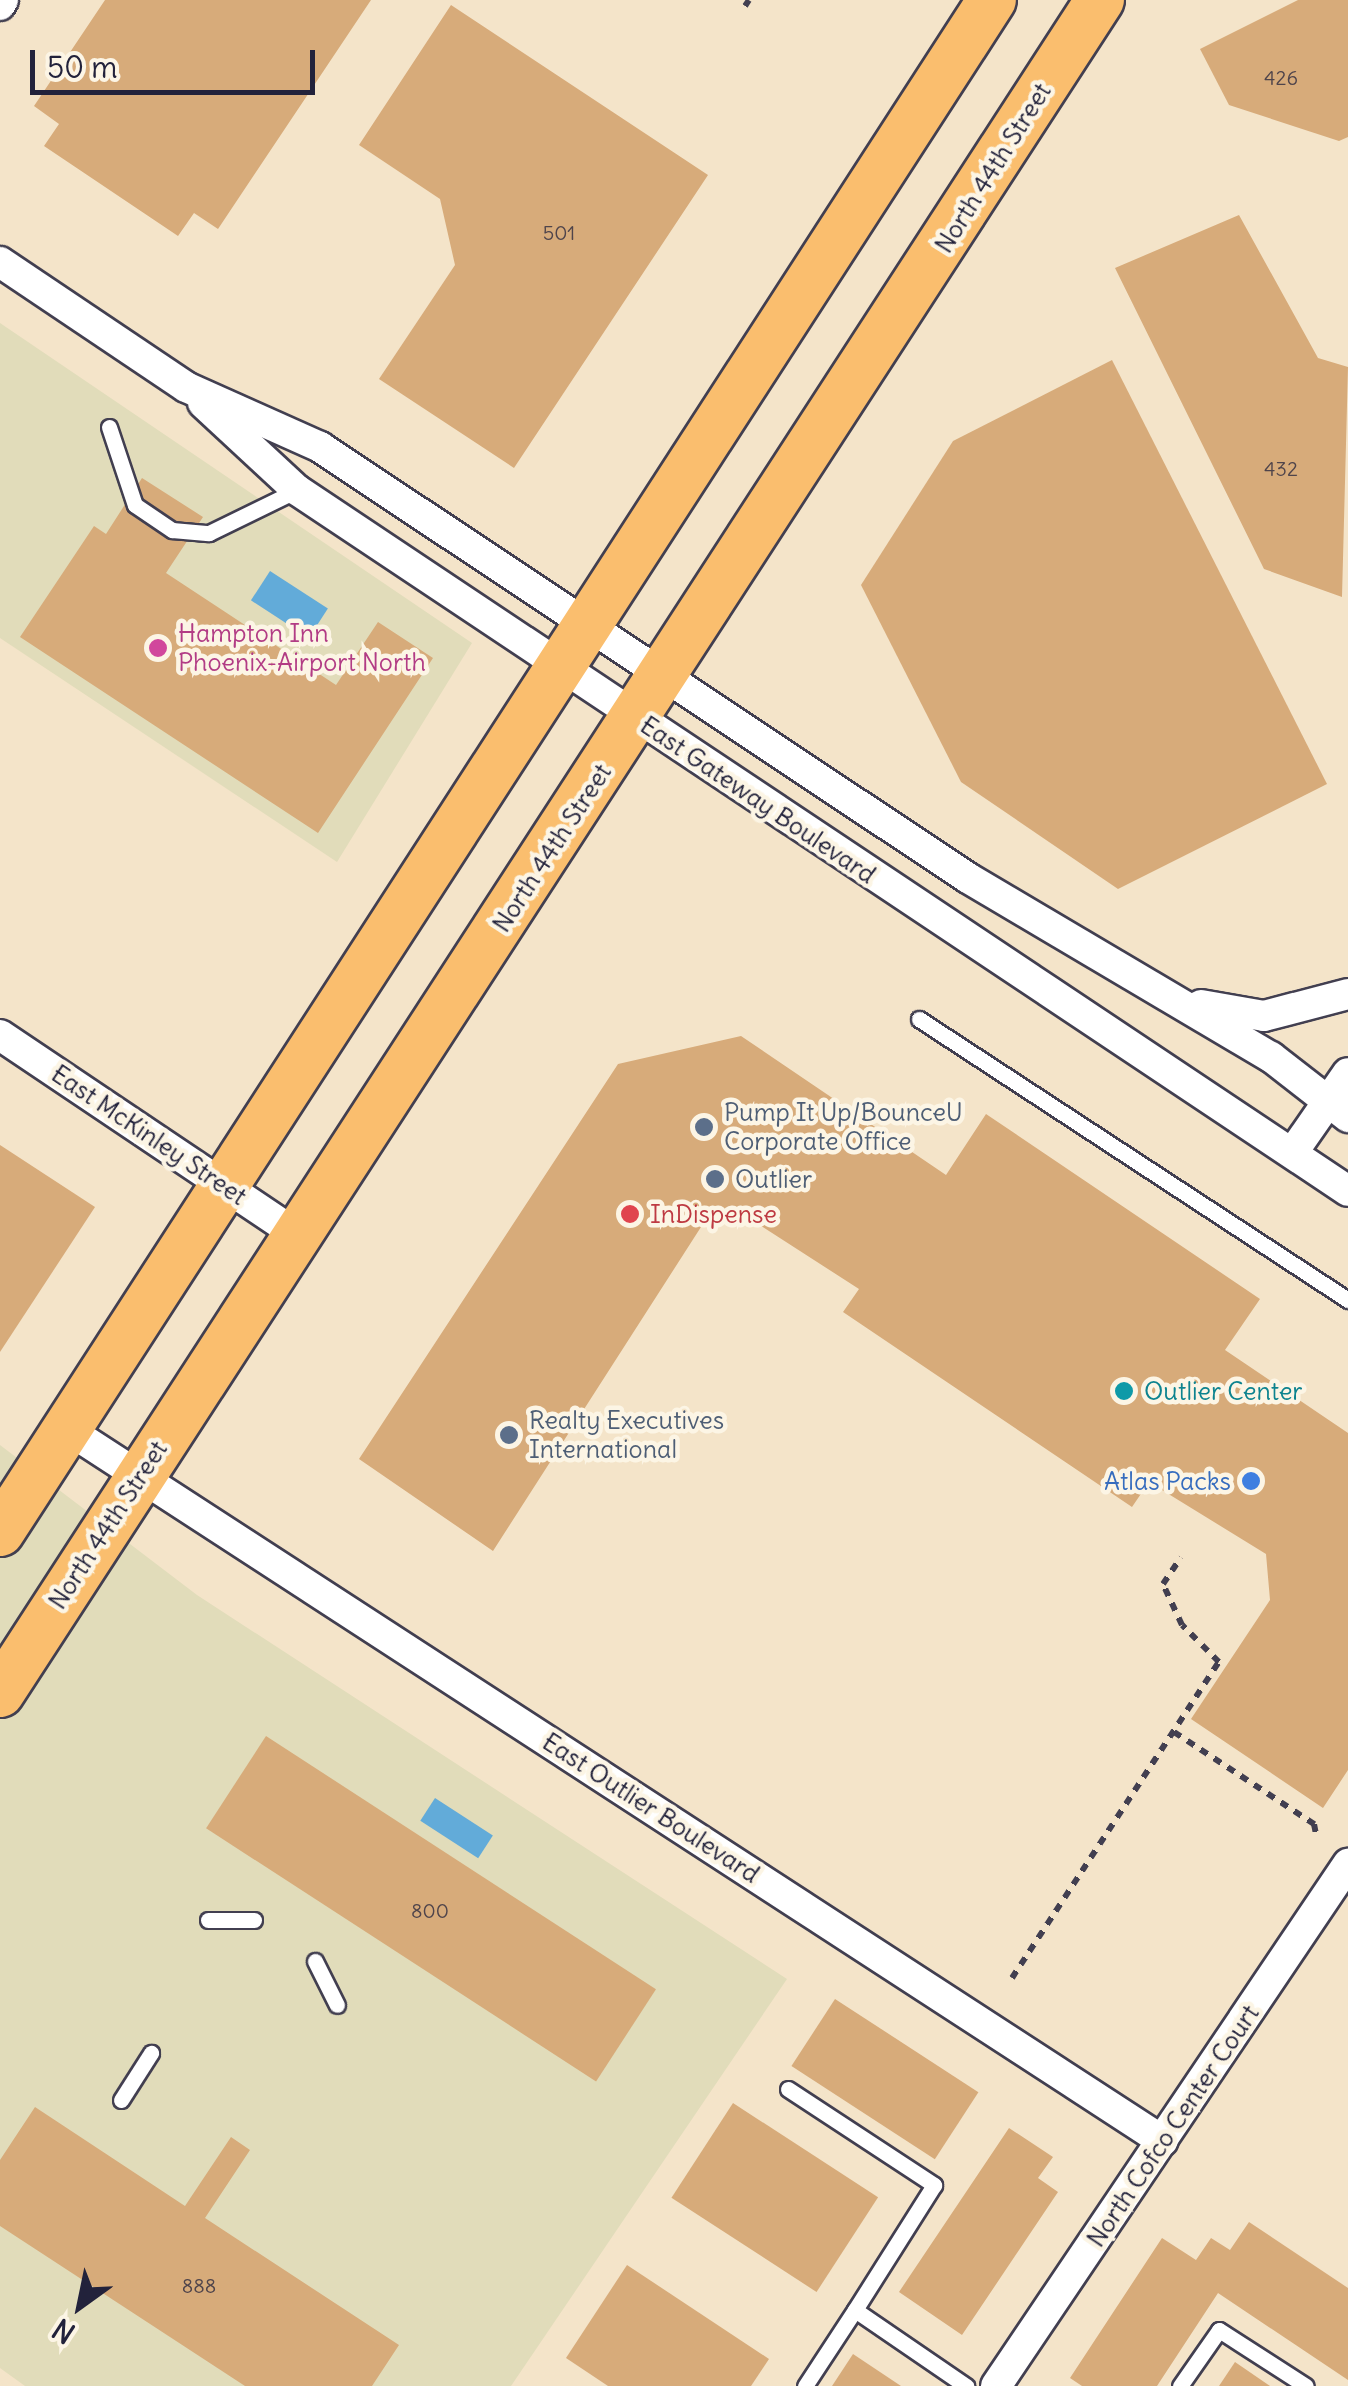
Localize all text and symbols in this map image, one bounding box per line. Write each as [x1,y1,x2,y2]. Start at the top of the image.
scale bar [35,30,320,92]
text: 50 m [47,48,117,86]
house number: 426 [1264,65,1298,89]
street label: North 44th Street [929,78,1057,258]
house number: 501 [543,220,575,244]
house number: 432 [1264,456,1298,480]
place label: Hampton Inn Phoenix-Airport North [178,619,426,678]
marker: Hampton Inn Phoenix-Airport North [147,637,169,659]
street label: East Gateway Boulevard [635,710,881,890]
street label: North 44th Street [486,758,618,938]
street label: East McKinley Street [46,1059,252,1211]
place label: Pump It Up/BounceU Corporate Office [724,1098,963,1157]
marker: Pump It Up/BounceU Corporate Office [693,1116,715,1138]
place label: Outlier [735,1164,812,1194]
marker: Outlier [704,1168,726,1190]
place label: InDispense [650,1199,777,1229]
marker: InDispense [619,1203,641,1225]
place label: Outlier Center [1144,1376,1303,1406]
marker: Outlier Center [1113,1380,1135,1402]
place label: Realty Executives International [529,1406,724,1465]
marker: Realty Executives International [498,1424,520,1446]
street label: North 44th Street [42,1435,174,1615]
place label: Atlas Packs [1104,1466,1231,1496]
marker: Atlas Packs [1240,1470,1262,1492]
street label: East Outlier Boulevard [537,1727,765,1889]
house number: 800 [411,1898,449,1922]
street label: North Cofco Center Court [1081,1999,1265,2253]
north arrow [30,2256,130,2356]
house number: 888 [182,2273,216,2297]
text: N [46,2311,82,2352]

